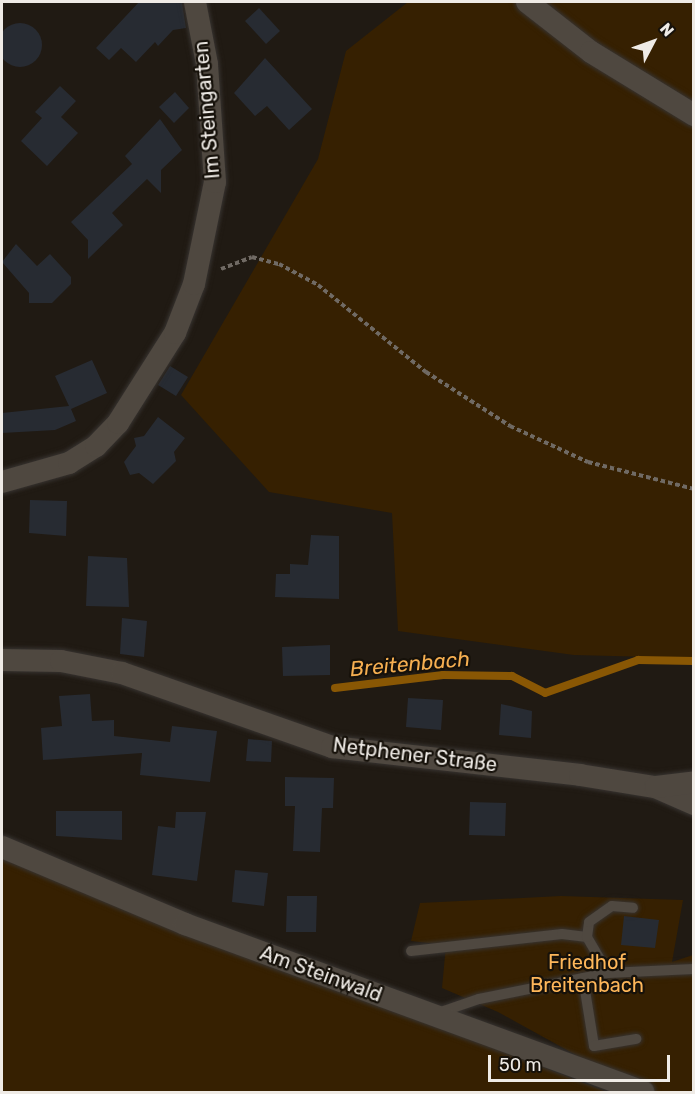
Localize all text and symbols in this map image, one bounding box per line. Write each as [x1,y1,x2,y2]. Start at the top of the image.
north arrow [623,12,683,72]
text: N [656,19,678,40]
street label: Im Steingarten [189,40,225,180]
water label: Breitenbach [349,646,471,682]
street label: Netphener Straße [331,733,499,777]
street label: Am Steinwald [257,941,385,1007]
park label: Friedhof Breitenbach [530,950,644,997]
scale bar [491,1043,672,1081]
text: 50 m [499,1054,542,1076]

